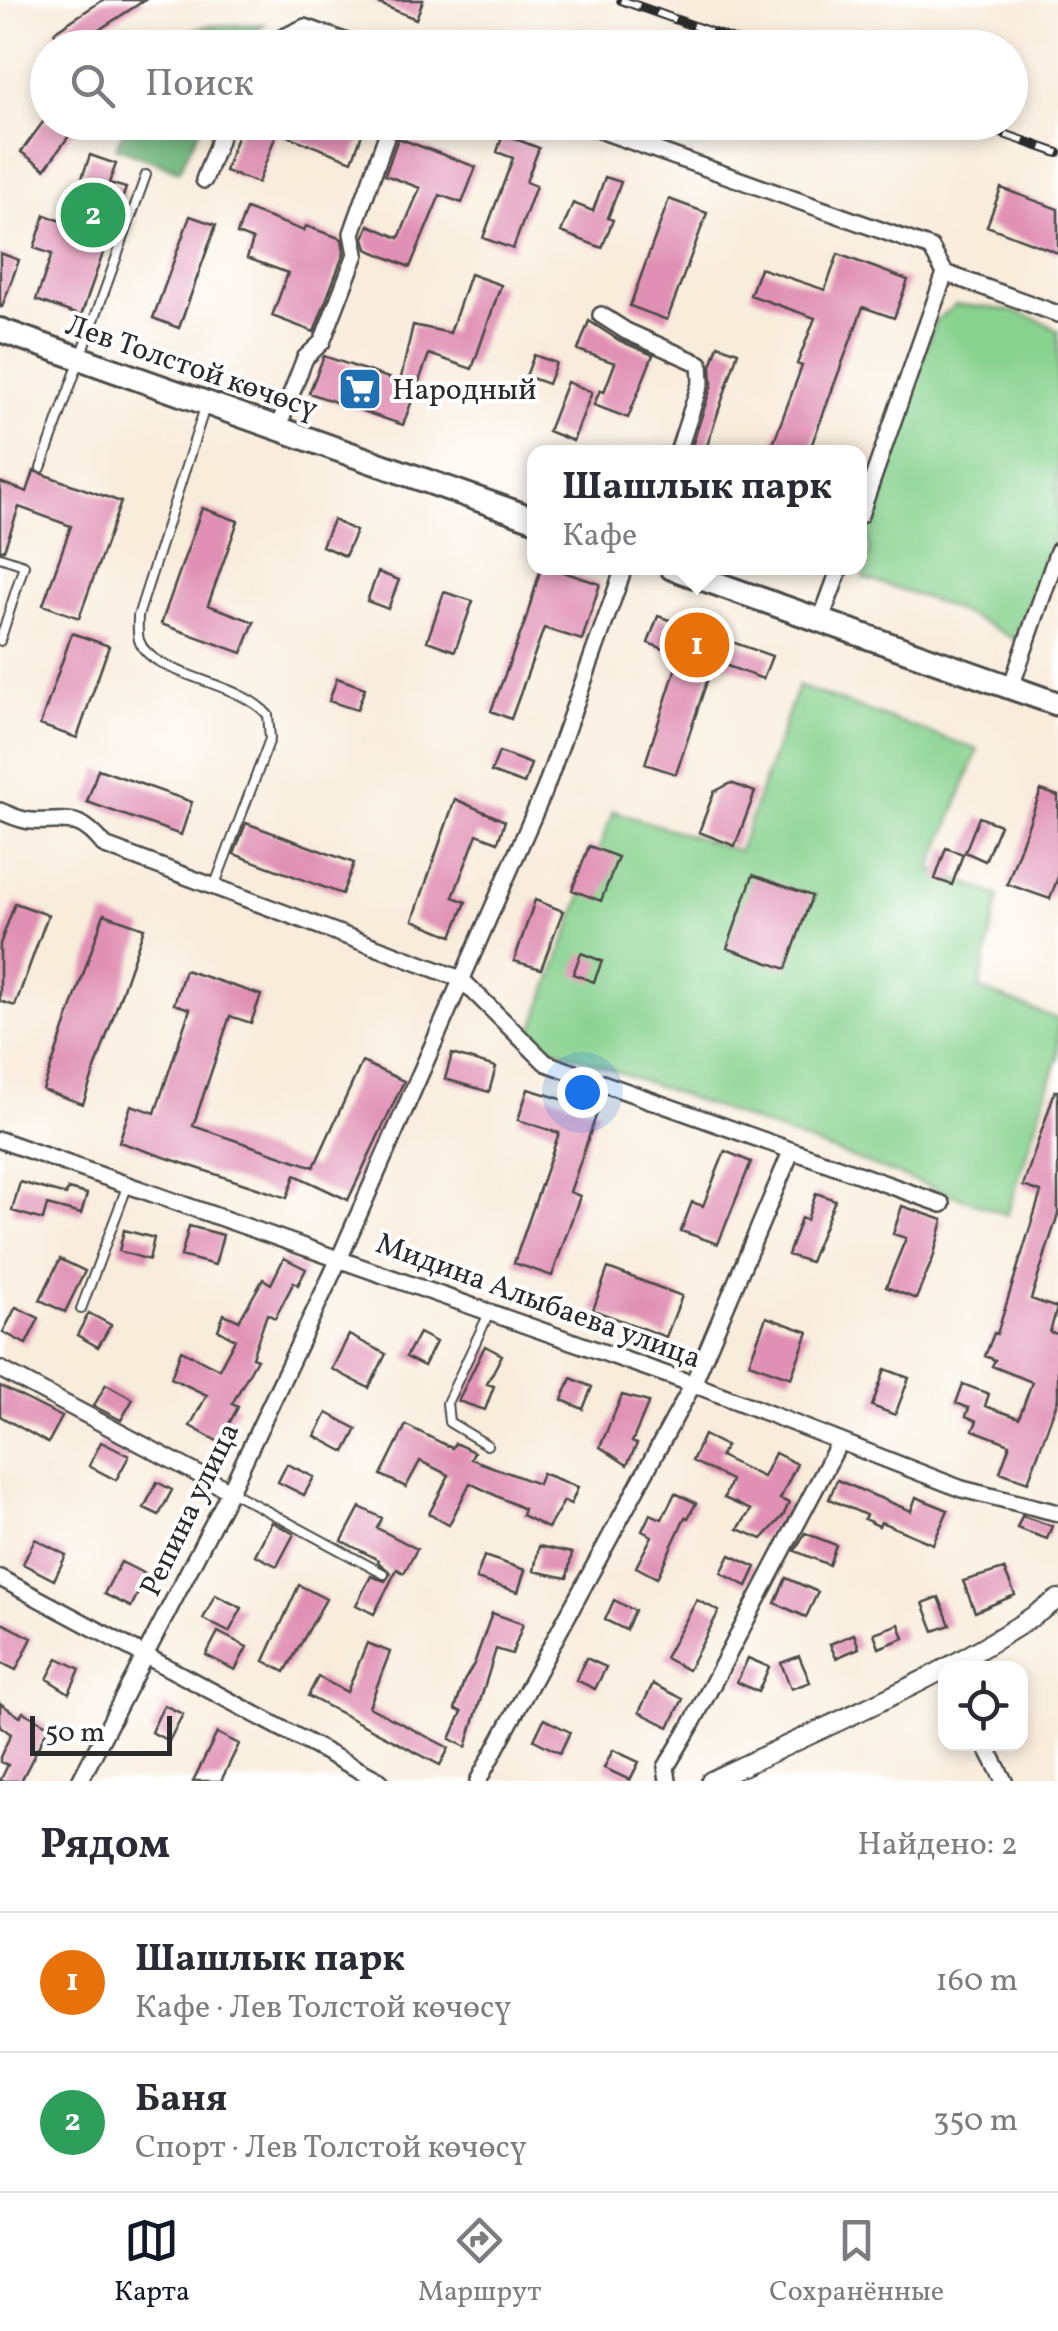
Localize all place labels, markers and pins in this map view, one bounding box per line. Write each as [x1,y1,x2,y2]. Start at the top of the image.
pin: 2 [61,178,126,252]
supermarket icon: Народный [337,366,383,412]
place label: Народный [392,370,536,412]
pin: 1 [664,608,730,682]

